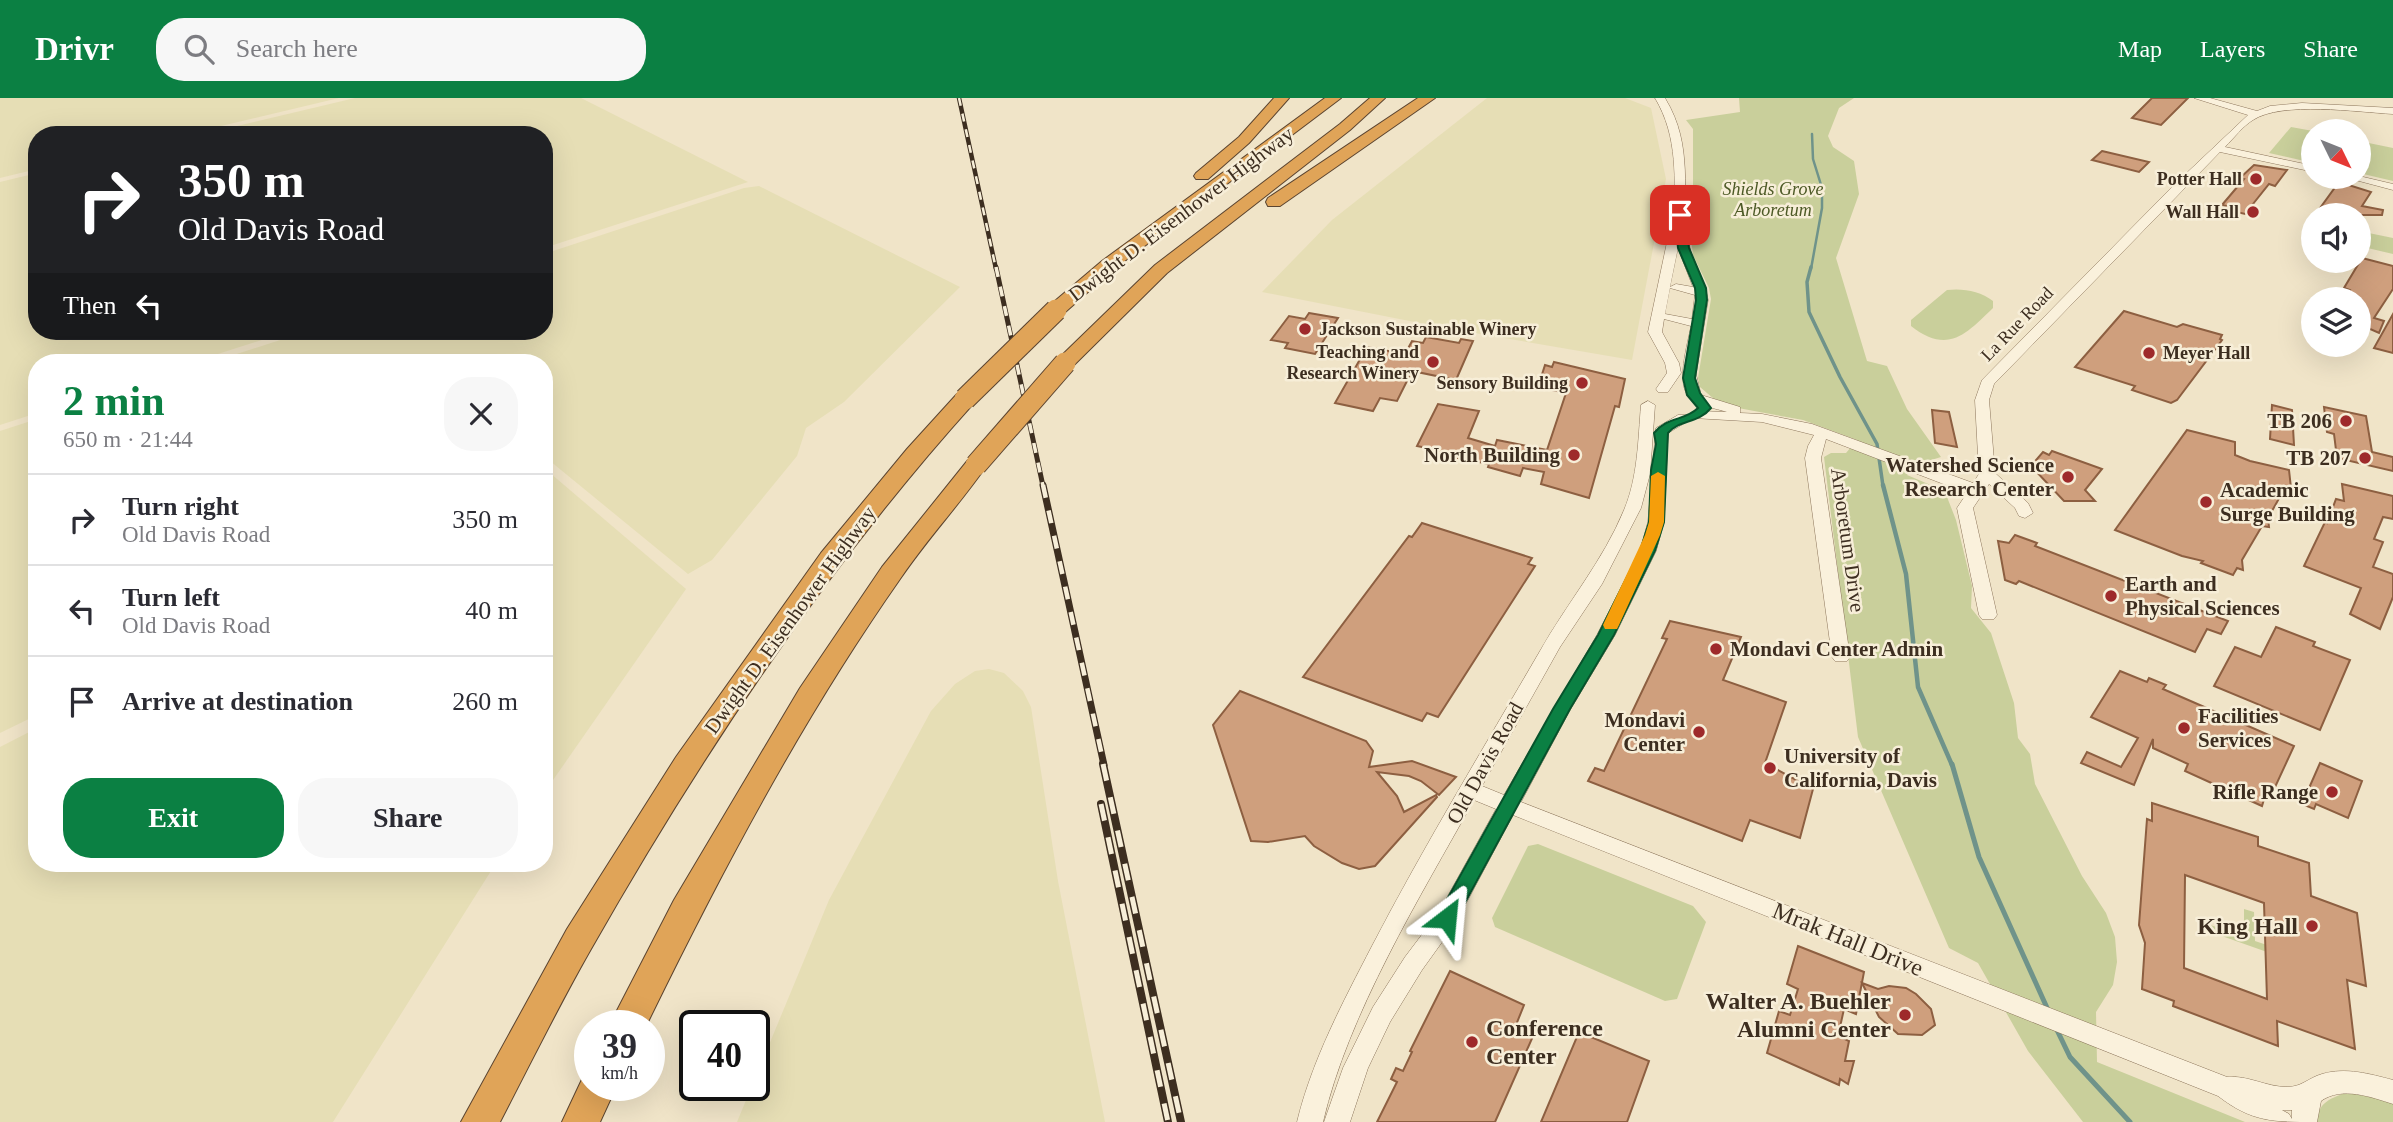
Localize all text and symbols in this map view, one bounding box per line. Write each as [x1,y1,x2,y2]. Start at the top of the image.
search box [156,18,646,81]
icon: search [180,30,218,68]
text: Drivr [35,31,114,67]
text: Search here [236,34,358,63]
text: Map [2118,36,2162,62]
text: Layers [2200,36,2265,62]
text: Share [2303,36,2358,62]
north arrow [2301,119,2371,189]
map controls [2301,119,2371,357]
street label: Dwight D. Eisenhower Highway [1064,121,1299,306]
text: 350 m [178,153,305,208]
icon: right [63,154,154,245]
place label: Potter Hall [2157,169,2242,189]
marker: Potter Hall [2248,171,2264,187]
park label: Shields Grove Arboretum [1723,179,1823,220]
pin [1650,185,1710,245]
icon: arrive [1661,196,1699,234]
place label: Wall Hall [2165,202,2239,222]
button: sound [2301,203,2371,273]
marker: Wall Hall [2245,204,2261,220]
text: Old Davis Road [178,211,384,247]
street label: La Rue Road [1977,283,2057,365]
icon: left [130,287,168,325]
button: layers [2301,287,2371,357]
text: Then [63,291,116,320]
place label: Jackson Sustainable Winery [1319,319,1536,339]
marker: Jackson Sustainable Winery [1297,321,1313,337]
place label: Teaching and Research Winery [1287,342,1419,383]
place label: Meyer Hall [2163,343,2250,363]
marker: Meyer Hall [2141,345,2157,361]
marker: Teaching and Research Winery [1425,354,1441,370]
place label: Sensory Building [1436,373,1568,393]
marker: Sensory Building [1574,375,1590,391]
button: close [444,377,518,451]
text: 2 min [63,378,165,424]
place label: TB 206 [2267,409,2332,433]
marker: TB 206 [2338,413,2354,429]
text: 650 m · 21:44 [63,427,193,452]
place label: North Building [1424,443,1560,467]
place label: TB 207 [2286,446,2351,470]
marker: North Building [1566,447,1582,463]
marker: TB 207 [2357,450,2373,466]
place label: Watershed Science Research Center [1885,453,2054,501]
street label: Arboretum Drive [1826,466,1870,614]
marker: Watershed Science Research Center [2060,469,2076,485]
place label: Academic Surge Building [2220,478,2355,526]
text: Turn right [122,492,239,521]
marker: Academic Surge Building [2198,494,2214,510]
icon: right [63,501,101,539]
street label: Dwight D. Eisenhower Highway [699,501,881,738]
text: 350 m [452,505,518,534]
text: Old Davis Road [122,522,270,547]
place label: Earth and Physical Sciences [2125,572,2280,620]
text: Turn left [122,583,220,612]
marker: Earth and Physical Sciences [2103,588,2119,604]
icon: left [63,592,101,630]
text: 40 m [465,596,518,625]
text: Old Davis Road [122,613,270,638]
place label: Mondavi Center Admin [1730,637,1943,661]
marker: Mondavi Center Admin [1708,641,1724,657]
icon: arrive [63,683,101,721]
text: Arrive at destination [122,687,353,716]
text: 260 m [452,687,518,716]
street label: Old Davis Road [1442,698,1529,828]
place label: Facilities Services [2198,704,2278,752]
place label: Mondavi Center [1604,708,1685,756]
marker: Facilities Services [2176,720,2192,736]
marker: Mondavi Center [1691,724,1707,740]
place label: University of California, Davis [1784,744,1937,792]
marker: University of California, Davis [1762,760,1778,776]
button: Exit [63,778,284,858]
button: Share [298,778,518,858]
place label: Rifle Range [2212,780,2318,804]
marker: Rifle Range [2324,784,2340,800]
position arrow [1410,881,1484,955]
street label: Mrak Hall Drive [1769,897,1927,981]
place label: King Hall [2197,913,2298,939]
marker: King Hall [2304,918,2320,934]
place label: Walter A. Buehler Alumni Center [1705,988,1891,1042]
marker: Walter A. Buehler Alumni Center [1897,1007,1913,1023]
speed limit sign: 40 [679,1010,770,1101]
place label: Conference Center [1486,1015,1603,1069]
text: 39 [602,1027,637,1066]
marker: Conference Center [1464,1034,1480,1050]
text: km/h [601,1063,638,1083]

